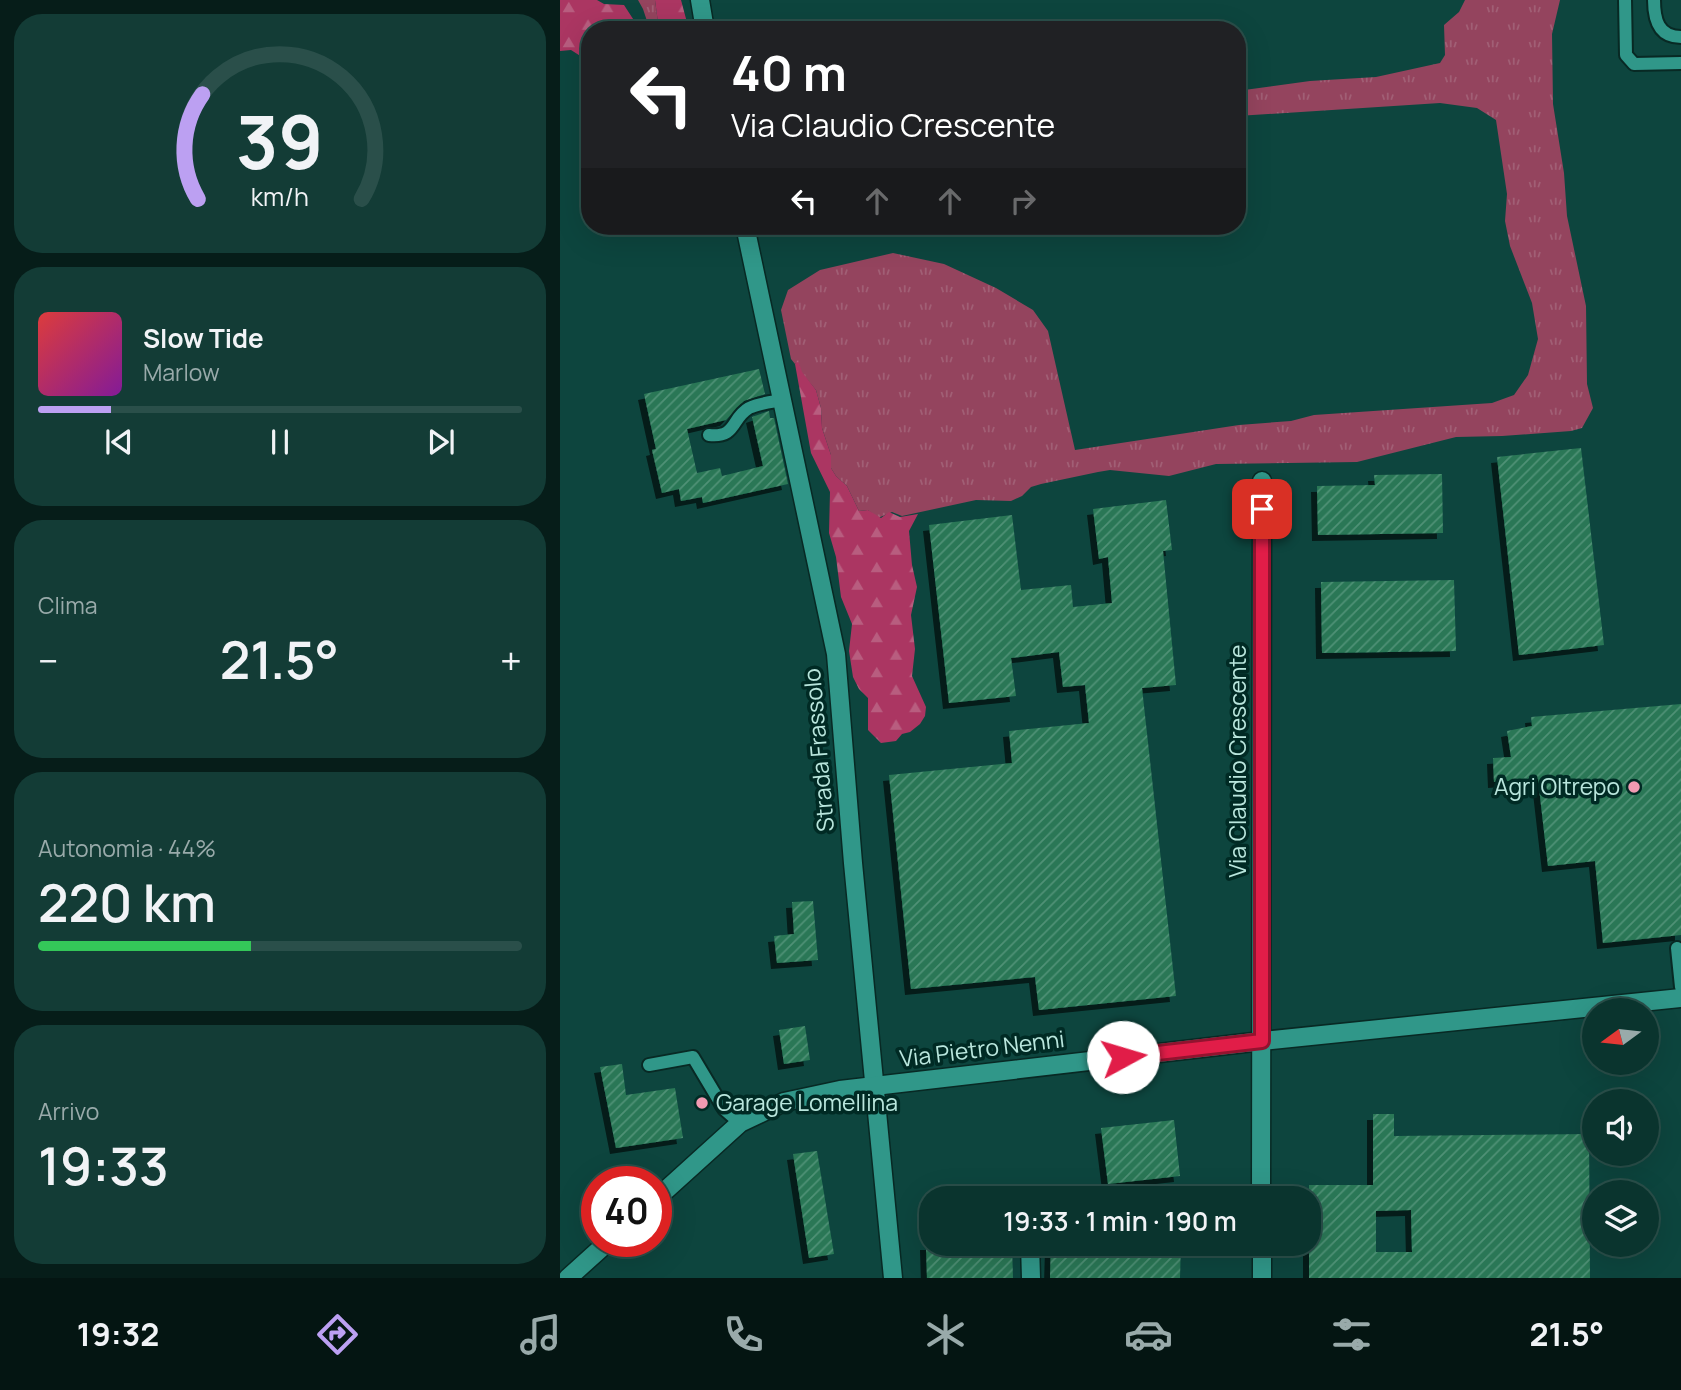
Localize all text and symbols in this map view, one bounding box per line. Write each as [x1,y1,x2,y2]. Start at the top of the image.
text: 40 m [731,39,847,106]
icon: left [616,49,707,140]
text: 39 [236,92,324,192]
text: Via Claudio Crescente [731,103,1055,147]
text: km/h [251,179,309,214]
icon: left [785,182,823,220]
icon: ahead [858,182,896,220]
icon: ahead [931,182,969,220]
icon: right [1004,182,1042,220]
text: Slow Tide [143,320,264,356]
text: Marlow [143,356,220,388]
icon: previous [100,423,138,461]
icon: pause [261,423,299,461]
icon: next [422,423,460,461]
pin [1232,479,1292,539]
icon: arrive [1243,490,1281,528]
text: Clima [38,589,97,621]
text: 21.5° [220,624,339,695]
text: − [38,634,59,686]
text: + [500,634,522,686]
street label: Via Claudio Crescente [1221,644,1253,878]
street label: Strada Frassolo [795,667,841,833]
place label: Agri Oltrepo [1494,770,1620,802]
marker: Agri Oltrepo [1626,779,1642,795]
text: Autonomia · 44% [38,832,216,864]
text: 220 km [38,867,216,938]
north arrow [1582,998,1659,1074]
map controls [1582,998,1659,1257]
position arrow [1086,1020,1160,1094]
street label: Via Pietro Nenni [898,1022,1066,1074]
place label: Garage Lomellina [716,1086,898,1118]
button: sound [1582,1089,1659,1166]
text: Arrivo [38,1095,99,1127]
marker: Garage Lomellina [694,1095,710,1111]
text: 19:33 [38,1130,169,1201]
speed limit sign: 40 [581,1166,672,1257]
button: layers [1582,1180,1659,1257]
text: 19:33 · 1 min · 190 m [1003,1203,1237,1239]
icon: directions [313,1310,362,1359]
icon: music [516,1310,565,1359]
icon: phone [719,1310,768,1359]
icon: climate [921,1310,970,1359]
icon: car [1124,1310,1173,1359]
icon: filters [1327,1310,1376,1359]
text: 19:32 [77,1312,159,1356]
text: 21.5° [1529,1312,1604,1356]

